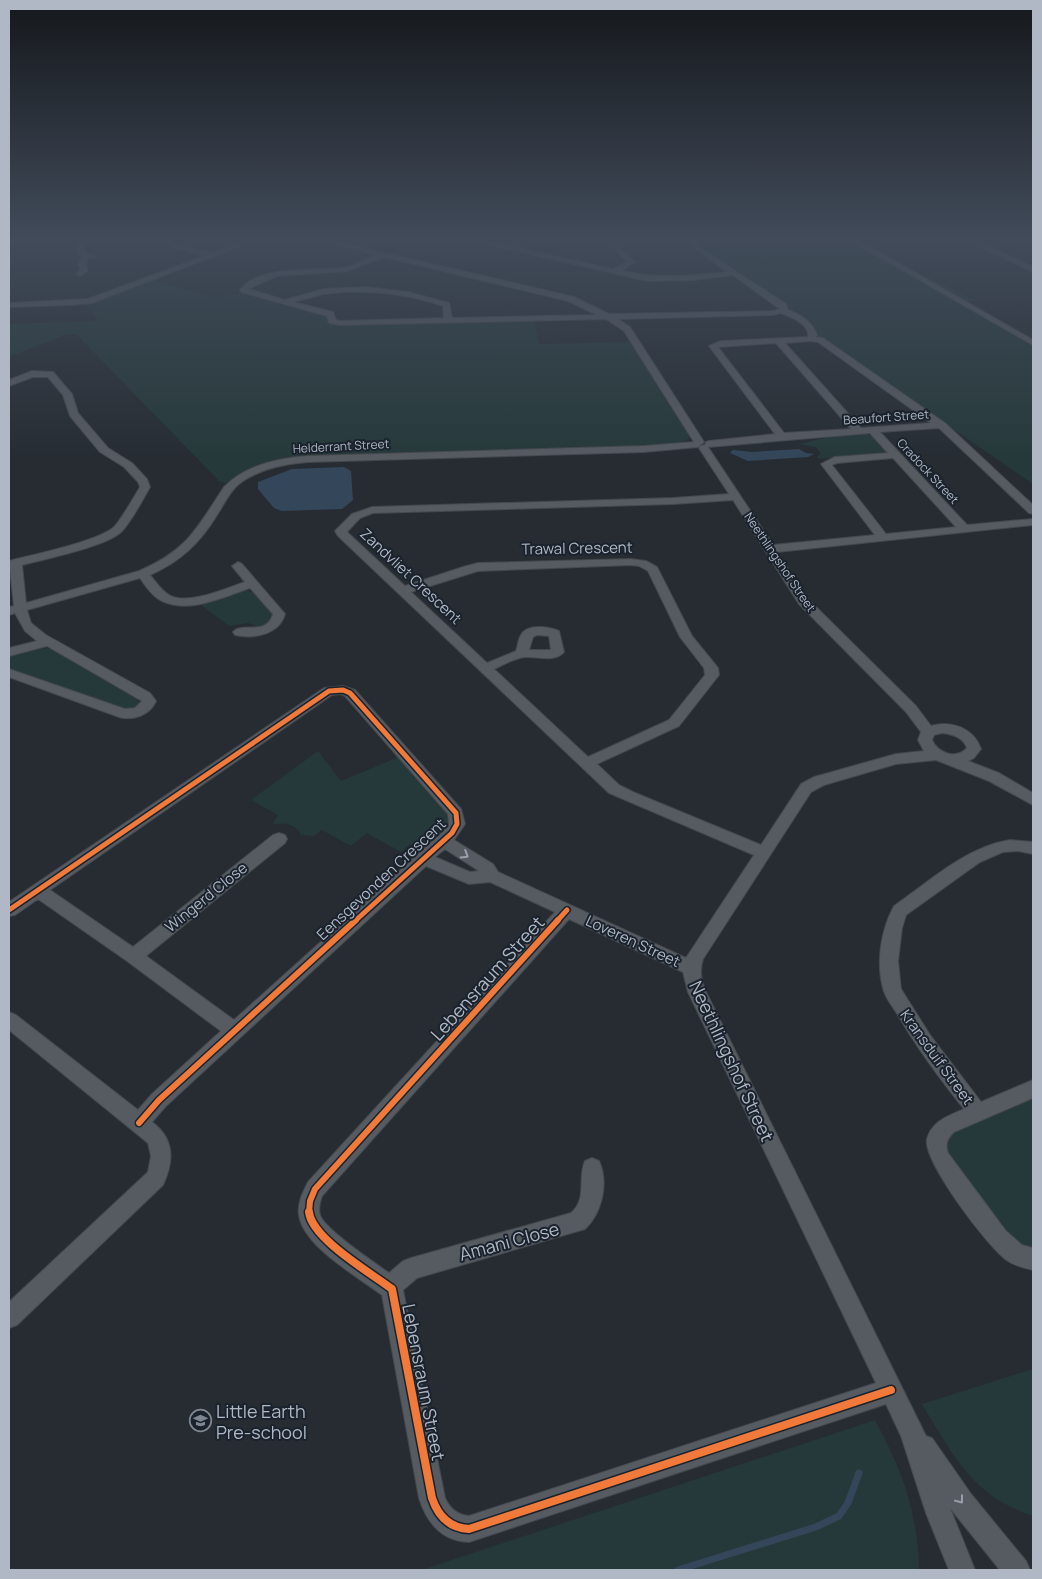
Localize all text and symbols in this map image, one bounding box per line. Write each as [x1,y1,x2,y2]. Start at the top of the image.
street label: Beaufort Street [843,406,930,428]
street label: Helderrant Street [292,435,390,457]
street label: Cradock Street [893,435,963,508]
street label: Neethlingshof Street [740,509,820,615]
street label: Zandvliet Crescent [356,523,466,629]
street label: Trawal Crescent [521,537,633,559]
street label: Eensgevonden Crescent [312,813,450,945]
one-way arrow [460,848,469,858]
street label: Wingerd Close [160,857,252,937]
street label: Loveren Street [582,910,684,972]
street label: Lebensraum Street [425,911,549,1045]
street label: Neethlingshof Street [684,977,780,1145]
street label: Kransduif Street [895,1005,979,1109]
street label: Amani Close [456,1216,562,1266]
street label: Lebensraum Street [397,1302,451,1462]
place label: Little Earth Pre-school [216,1399,307,1444]
school or university icon: Little Earth Pre-school [188,1409,212,1433]
one-way arrow [954,1494,963,1504]

